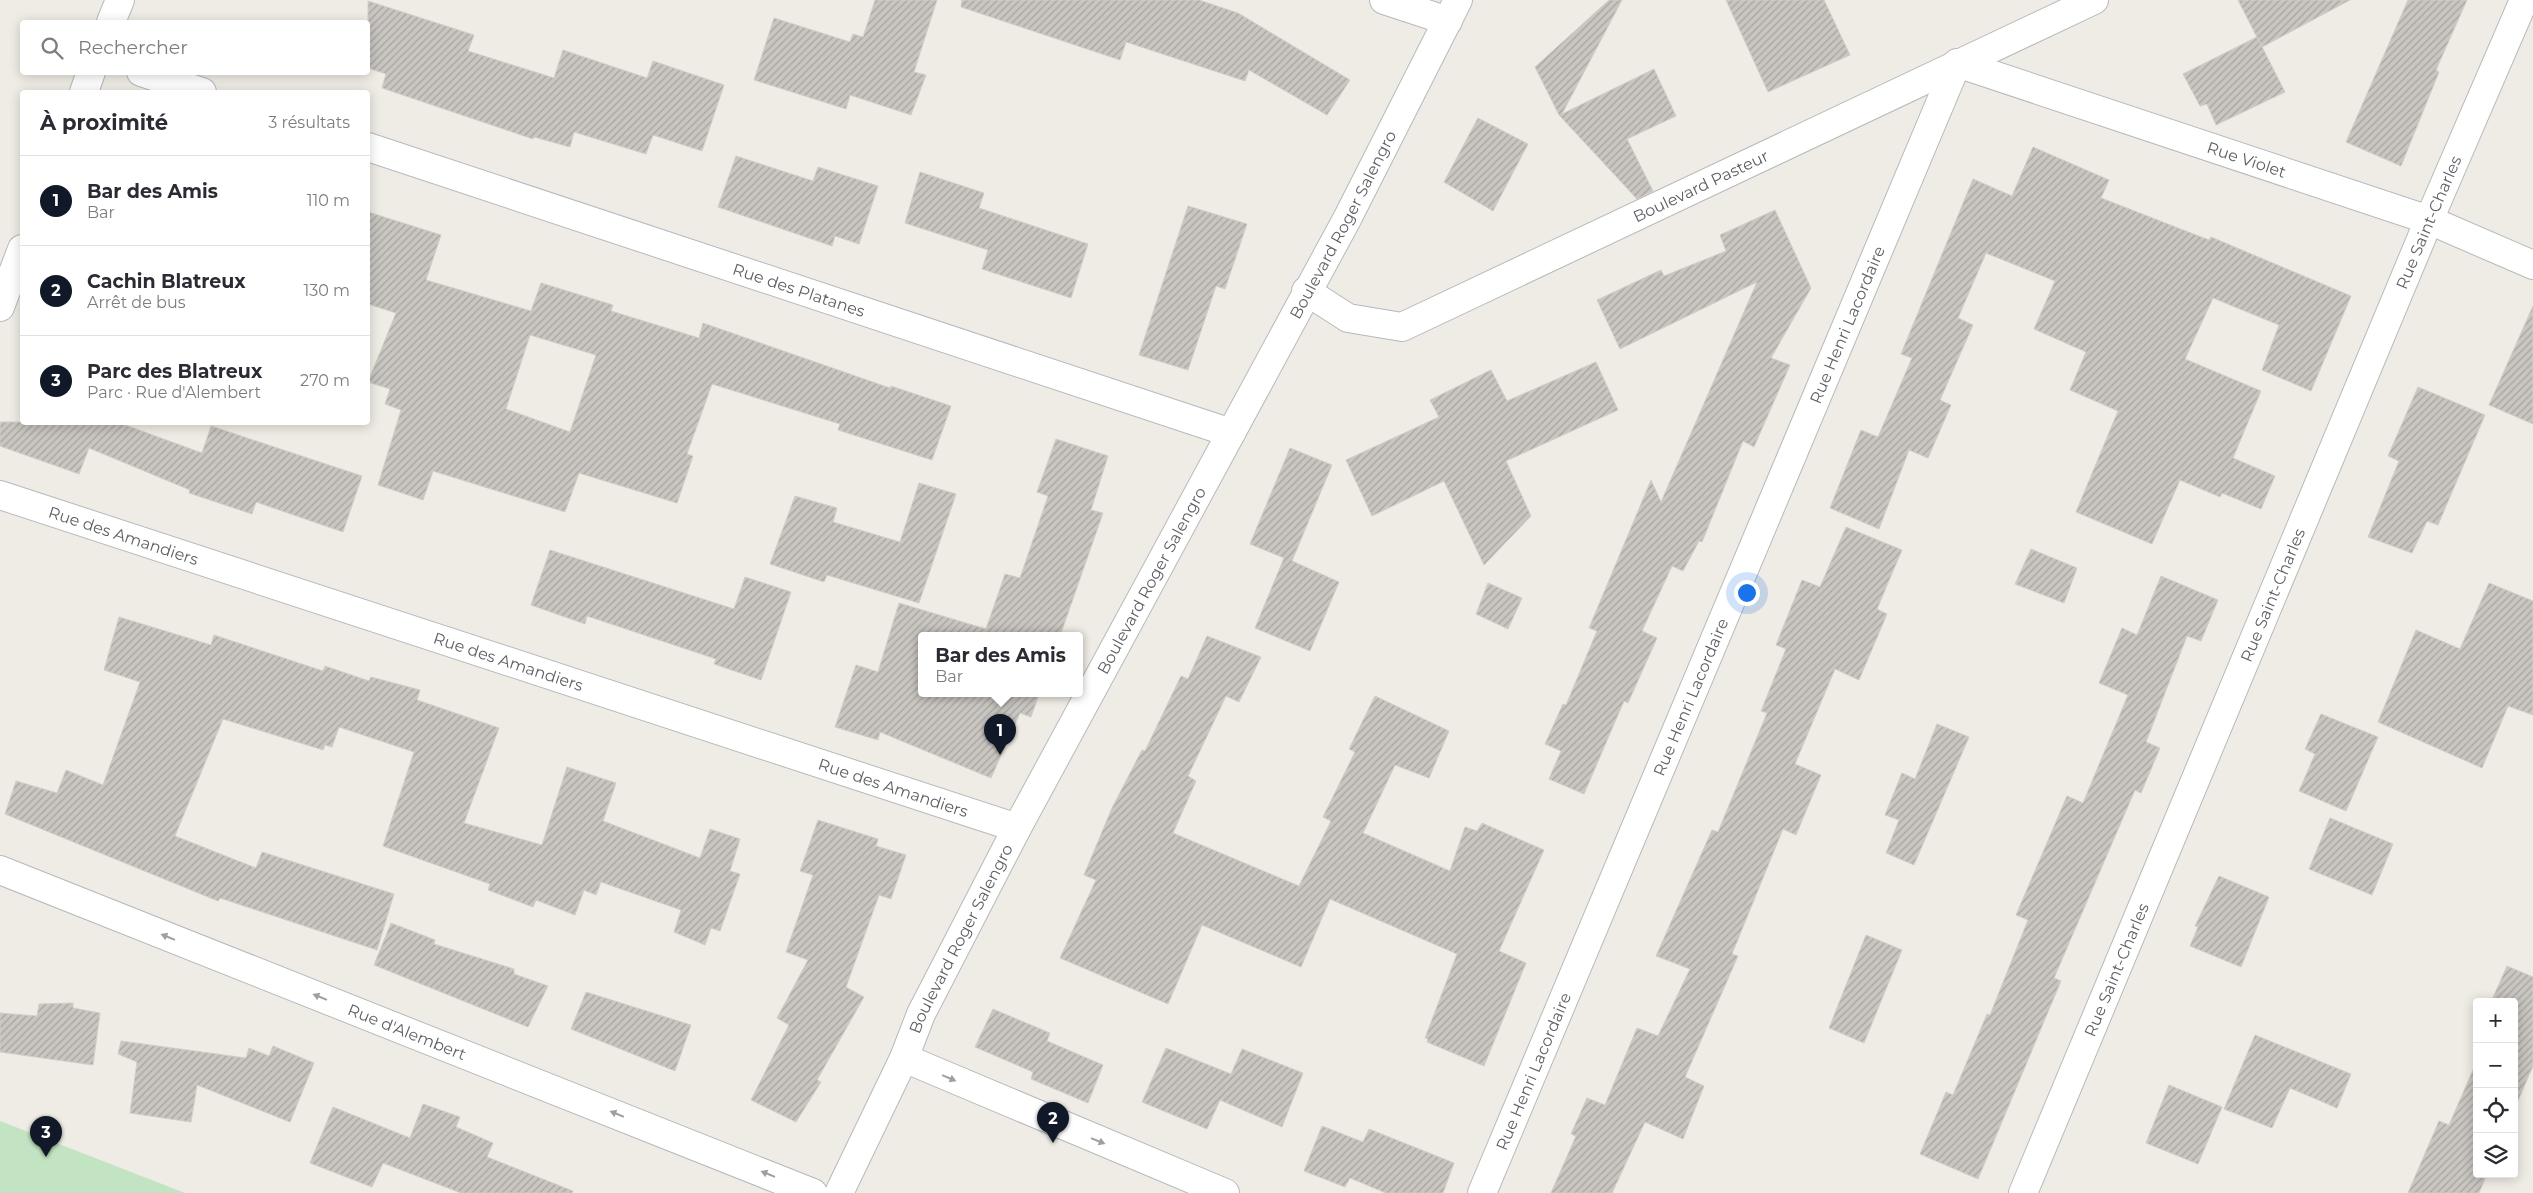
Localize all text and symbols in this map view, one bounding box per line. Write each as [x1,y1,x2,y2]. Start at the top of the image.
search box [20,20,370,75]
icon: search [38,34,66,62]
text: Rechercher [78,36,188,59]
text: À proximité [40,110,168,135]
text: 3 résultats [268,113,350,132]
street label: Boulevard Roger Salengro [1285,127,1400,322]
street label: Rue Violet [2205,137,2289,181]
street label: Boulevard Pasteur [1630,146,1771,226]
street label: Rue Saint-Charles [2392,153,2465,292]
text: Bar des Amis [87,180,218,203]
text: 1 [53,191,59,210]
text: 110 m [307,191,350,210]
text: Bar [87,203,115,222]
street label: Rue Henri Lacordaire [1806,243,1889,406]
street label: Rue des Platanes [730,259,868,321]
text: Cachin Blatreux [87,270,246,293]
text: 2 [51,281,61,300]
text: 130 m [303,281,350,300]
text: Arrêt de bus [87,293,185,312]
text: Parc des Blatreux [87,360,262,383]
text: 3 [51,371,61,390]
text: 270 m [300,371,350,390]
text: Parc · Rue d'Alembert [87,383,261,402]
street label: Boulevard Roger Salengro [1093,483,1210,677]
street label: Rue des Amandiers [46,502,201,569]
street label: Rue Saint-Charles [2236,525,2309,665]
your location [1734,580,1760,606]
street label: Rue Henri Lacordaire [1649,615,1732,779]
street label: Rue des Amandiers [431,628,586,695]
popup [918,632,1083,697]
text: Bar des Amis [935,644,1066,667]
text: Bar [935,667,963,686]
pin: 1 [984,714,1016,755]
street label: Rue des Amandiers [816,754,971,821]
street label: Boulevard Roger Salengro [905,841,1017,1036]
street label: Rue Saint-Charles [2080,900,2153,1039]
one-way arrow [161,932,176,940]
street label: Rue Henri Lacordaire [1492,990,1575,1153]
one-way arrow [312,992,327,1000]
map controls [2473,998,2518,1178]
button: + [2473,998,2518,1043]
street label: Rue d'Alembert [345,1000,469,1064]
button: − [2473,1043,2518,1088]
one-way arrow [941,1074,956,1082]
button: locate [2473,1088,2518,1133]
pin: 2 [1037,1102,1069,1143]
one-way arrow [610,1110,624,1118]
pin: 3 [30,1116,62,1157]
button: layers [2473,1133,2518,1178]
one-way arrow [1091,1137,1106,1145]
one-way arrow [761,1170,775,1178]

